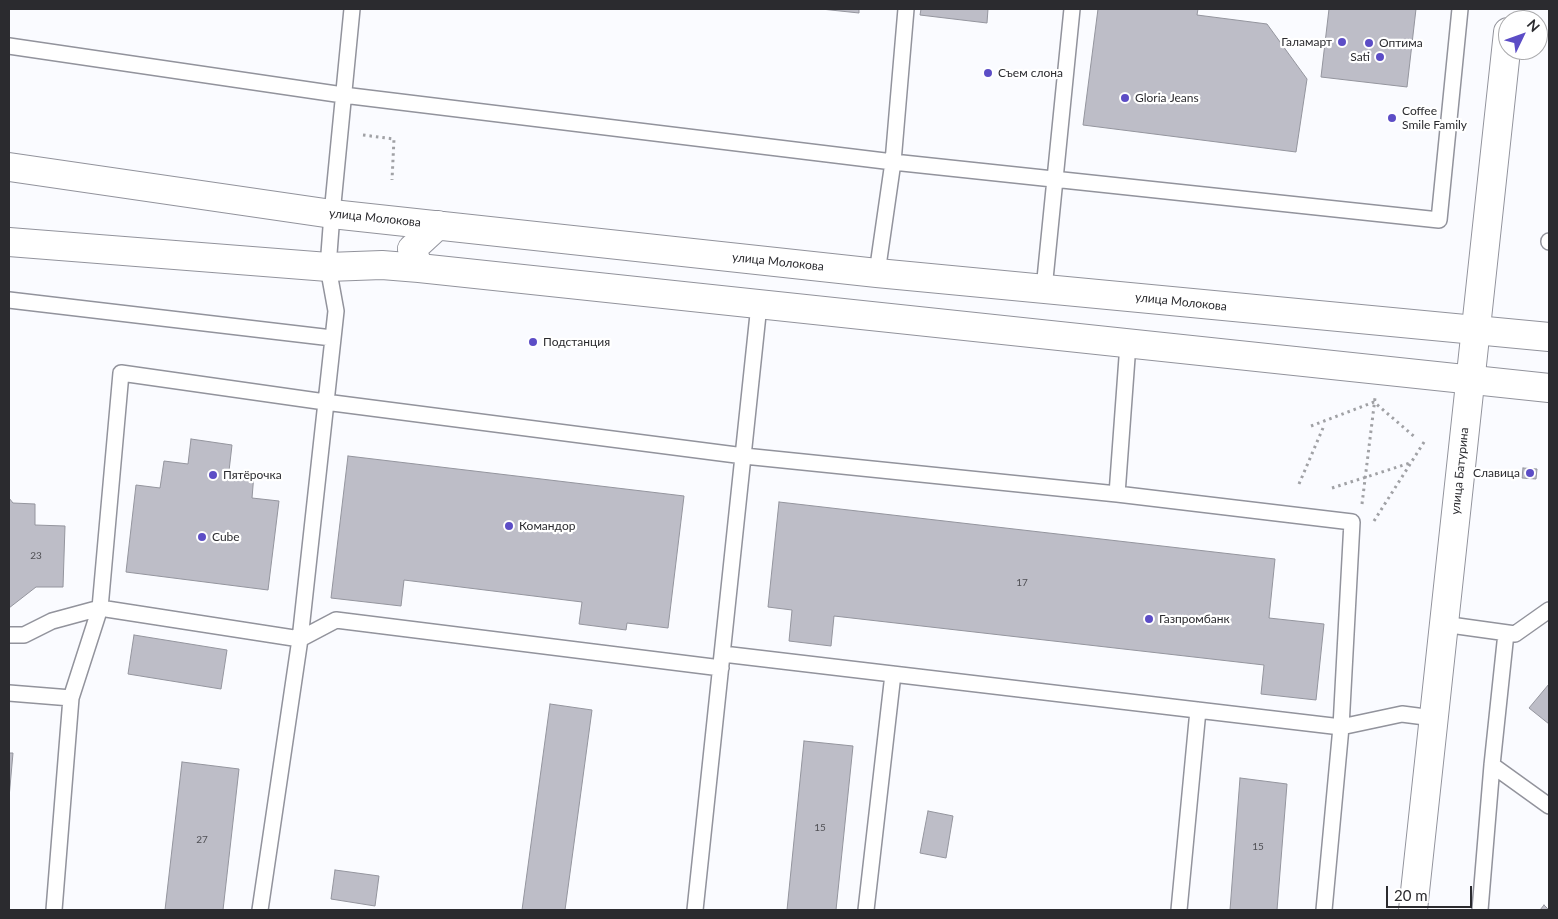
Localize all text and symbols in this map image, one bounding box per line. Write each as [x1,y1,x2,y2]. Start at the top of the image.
north arrow [1498,10,1548,60]
text: N [1524,16,1544,35]
place label: Галамарт [1281,35,1332,49]
marker: Галамарт [1336,36,1348,48]
place label: Оптима [1379,36,1423,50]
marker: Оптима [1363,37,1375,49]
place label: Sati [1350,50,1370,64]
marker: Sati [1374,51,1386,63]
place label: Съем слона [998,66,1063,80]
marker: Съем слона [982,67,994,79]
place label: Gloria Jeans [1135,91,1199,105]
marker: Gloria Jeans [1119,92,1131,104]
place label: Coffee Smile Family [1402,104,1467,132]
marker: Coffee Smile Family [1386,112,1398,124]
street label: улица Молокова [329,206,421,230]
street label: улица Молокова [732,250,824,274]
street label: улица Молокова [1135,290,1227,314]
place label: Подстанция [543,335,610,349]
marker: Подстанция [527,336,539,348]
street label: улица Батурина [1448,427,1472,515]
place label: Славица [1473,466,1520,480]
marker: Славица [1524,467,1536,479]
place label: Пятёрочка [223,468,282,482]
marker: Пятёрочка [207,469,219,481]
place label: Командор [519,519,575,533]
marker: Командор [503,520,515,532]
place label: Cube [212,530,240,544]
marker: Cube [196,531,208,543]
house number: 23 [30,550,42,562]
house number: 17 [1016,577,1028,589]
place label: Газпромбанк [1159,612,1230,626]
marker: Газпромбанк [1143,613,1155,625]
house number: 15 [814,822,826,834]
house number: 27 [196,834,208,846]
house number: 15 [1252,841,1264,853]
scale bar [1388,876,1474,908]
text: 20 m [1394,886,1428,904]

